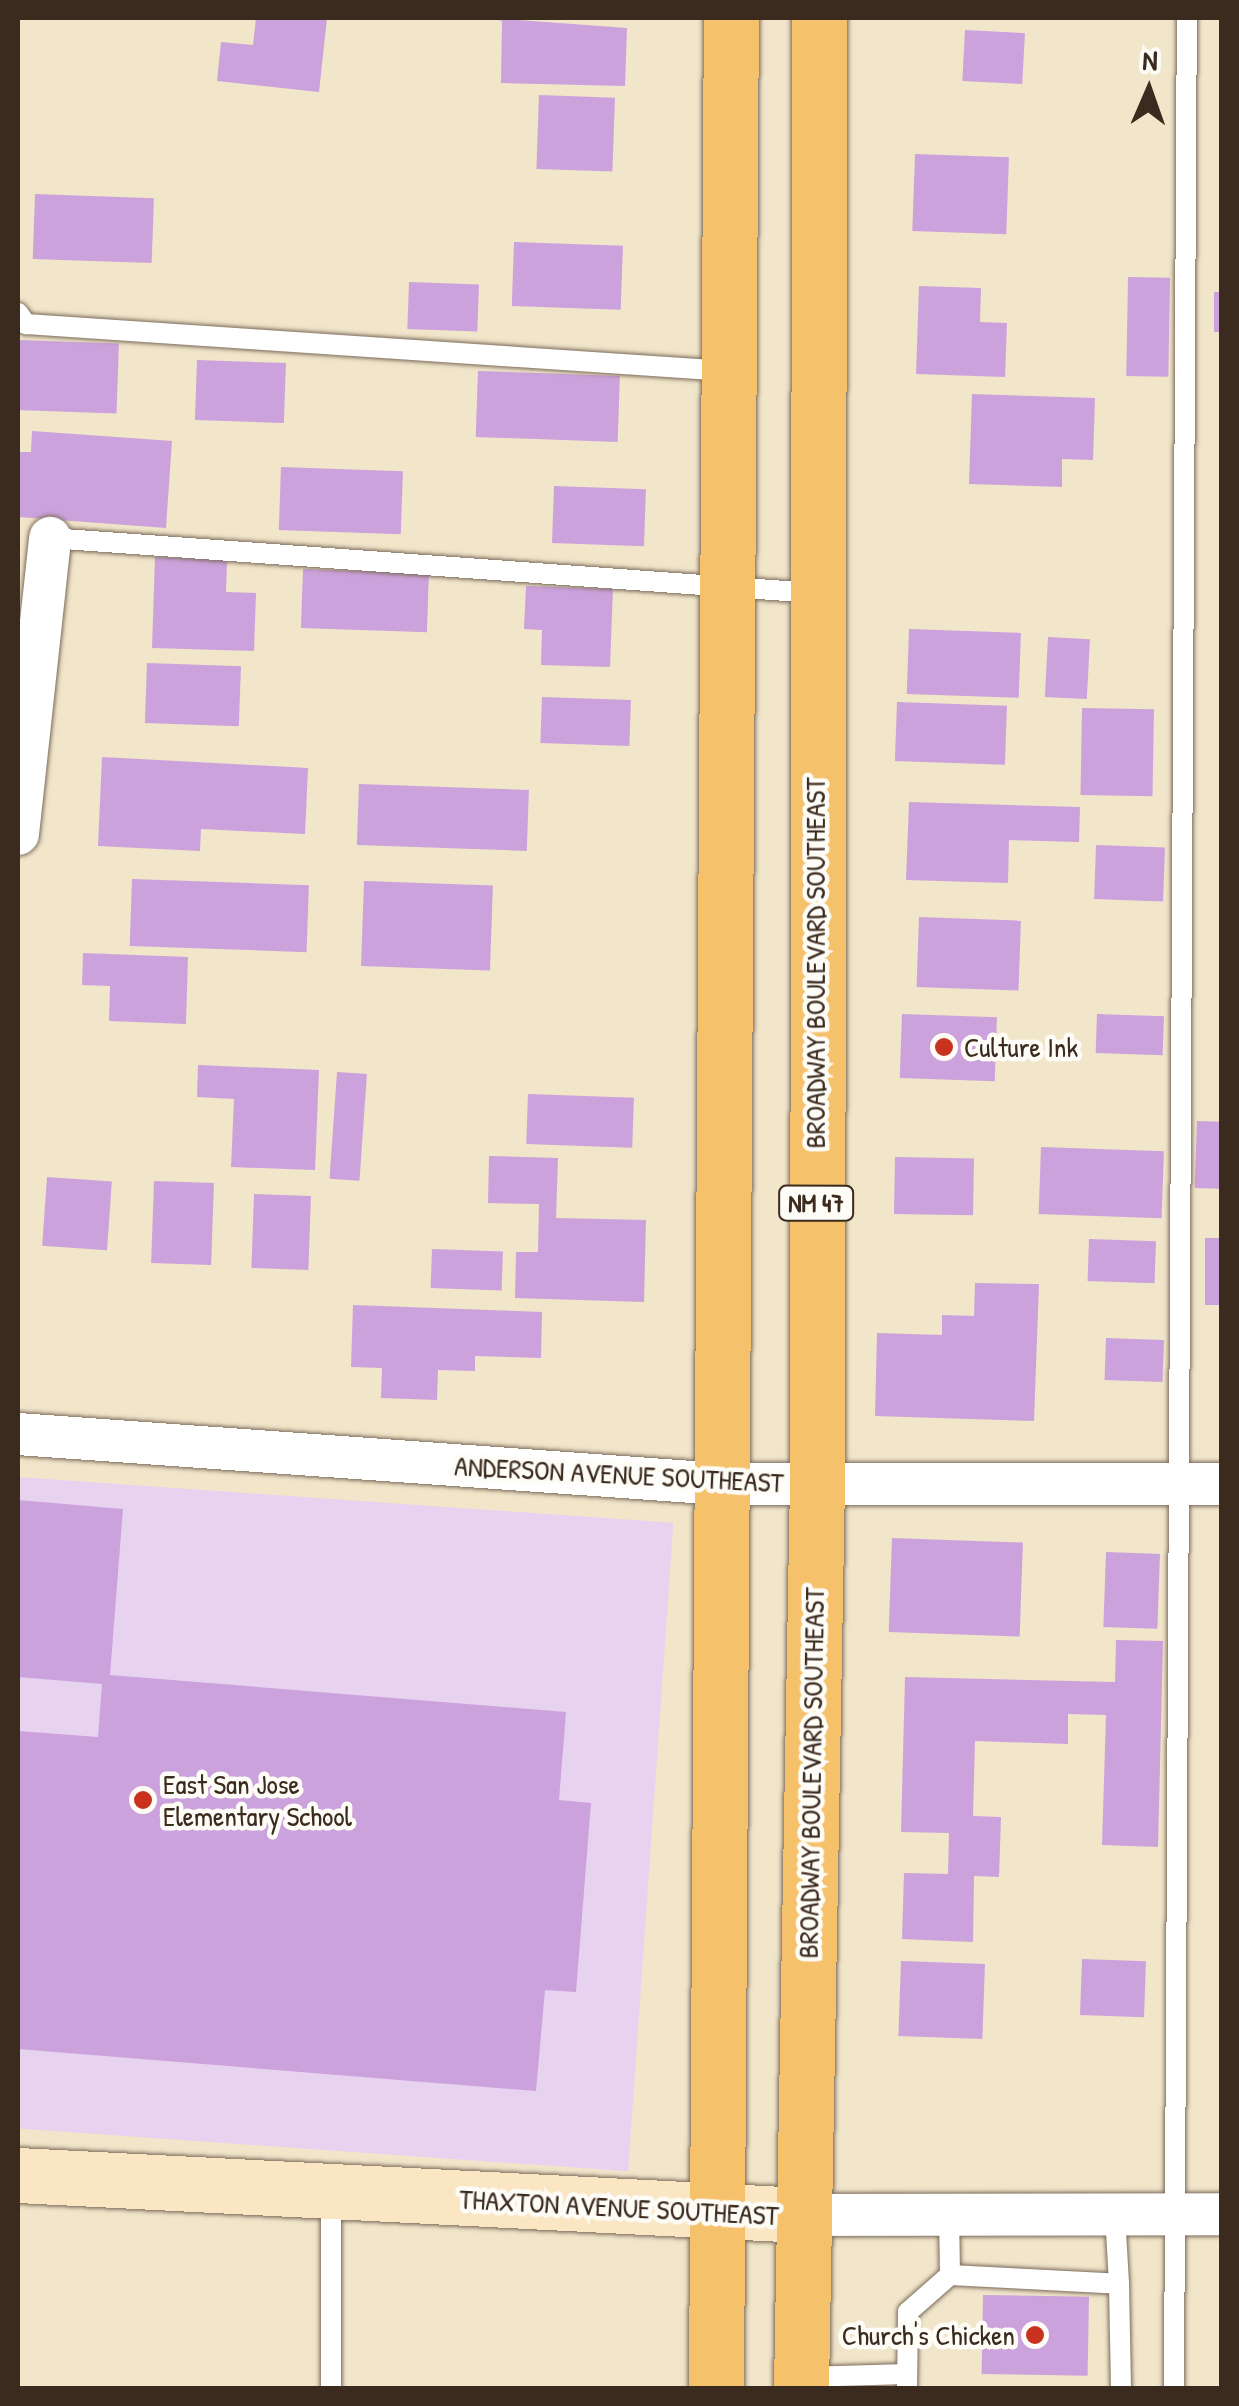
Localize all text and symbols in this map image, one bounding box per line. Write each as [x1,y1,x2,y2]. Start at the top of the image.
north arrow [1099,40,1199,140]
text: N [1142,41,1158,79]
street label: BROADWAY BOULEVARD SOUTHEAST [798,778,832,1148]
place label: Culture Ink [964,1030,1078,1064]
marker: Culture Ink [933,1036,955,1058]
road number: NM 47 [776,1183,856,1223]
street label: ANDERSON AVENUE SOUTHEAST [454,1449,784,1499]
street label: BROADWAY BOULEVARD SOUTHEAST [791,1587,831,1959]
place label: East San Jose Elementary School [163,1767,352,1833]
marker: East San Jose Elementary School [132,1789,154,1811]
street label: THAXTON AVENUE SOUTHEAST [459,2182,779,2232]
place label: Church's Chicken [842,2318,1015,2352]
marker: Church's Chicken [1024,2324,1046,2346]

